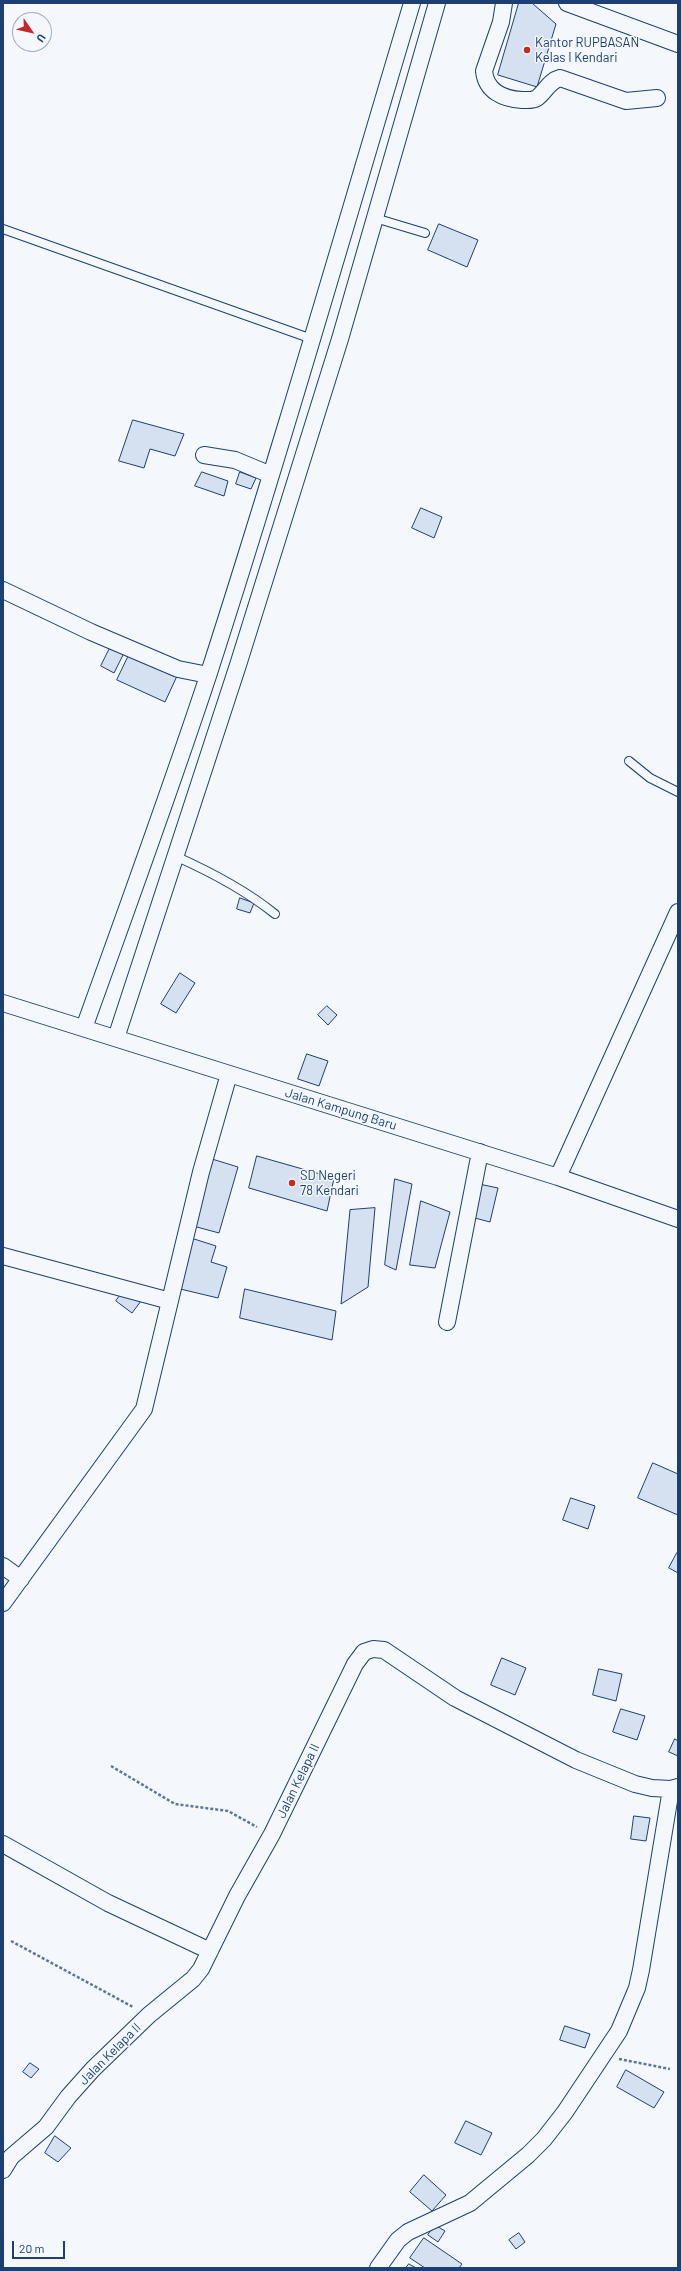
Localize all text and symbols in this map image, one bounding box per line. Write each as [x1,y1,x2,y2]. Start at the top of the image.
north arrow [12,12,52,52]
text: U [34,32,49,45]
place label: Kantor RUPBASAN Kelas I Kendari [535,35,639,66]
marker: Kantor RUPBASAN Kelas I Kendari [522,45,532,55]
street label: Jalan Kampung Baru [283,1085,399,1133]
place label: SD Negeri 78 Kendari [300,1168,359,1199]
marker: SD Negeri 78 Kendari [287,1178,297,1188]
street label: Jalan Kelapa II [273,1741,323,1821]
street label: Jalan Kelapa II [76,2020,144,2088]
scale bar [14,2233,67,2259]
text: 20 m [19,2241,45,2255]

